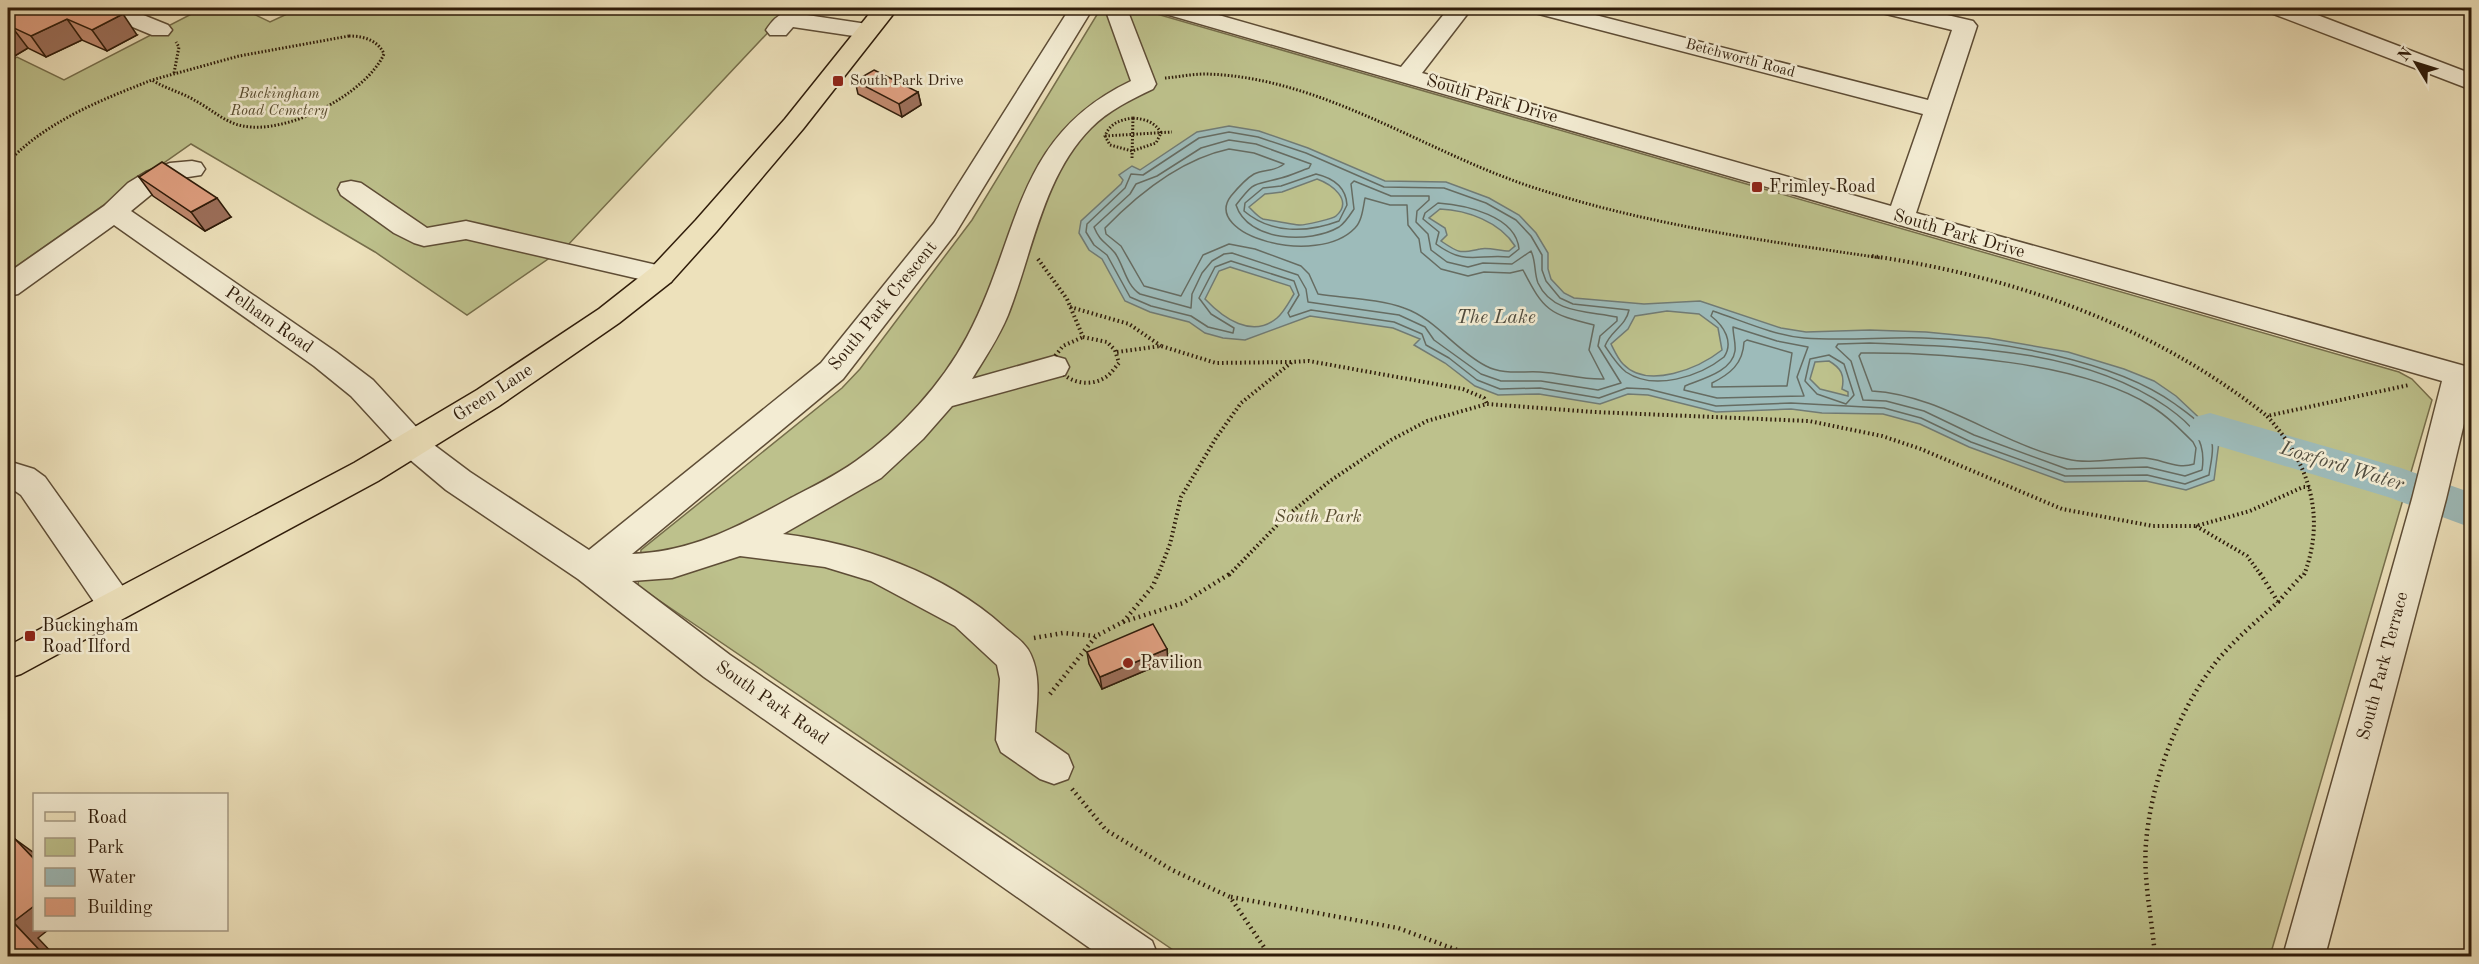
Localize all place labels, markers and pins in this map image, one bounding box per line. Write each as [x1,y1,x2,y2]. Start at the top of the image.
marker: South Park Drive [831,74,845,88]
place label: South Park Drive [850,74,964,89]
place label: Frimley Road [1769,178,1876,196]
marker: Frimley Road [1750,180,1764,194]
place label: Buckingham Road Ilford [42,617,139,656]
marker: Buckingham Road Ilford [23,629,37,643]
place label: Pavilion [1140,654,1203,672]
marker: Pavilion [1121,656,1135,670]

